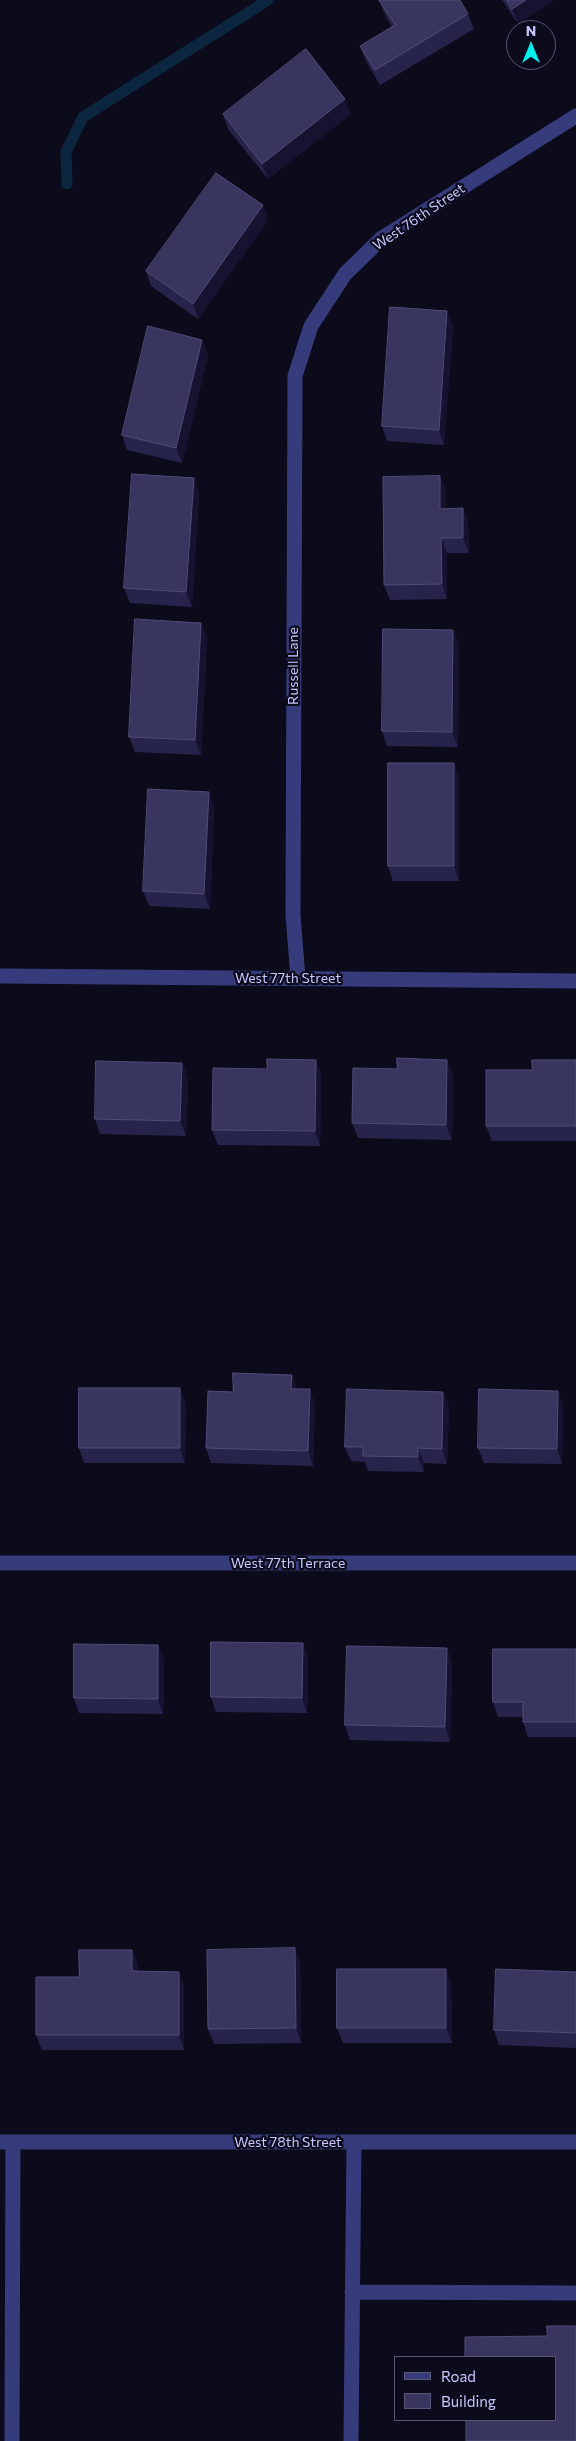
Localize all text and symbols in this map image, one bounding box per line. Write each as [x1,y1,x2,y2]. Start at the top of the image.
north arrow [506,20,556,70]
text: N [526,22,536,39]
street label: West 76th Street [370,180,468,254]
street label: Russell Lane [285,627,301,705]
street label: West 77th Street [235,970,341,986]
street label: West 77th Terrace [231,1555,345,1571]
street label: West 78th Street [234,2134,342,2150]
legend [394,2356,556,2421]
text: Road [441,2367,476,2385]
text: Building [441,2392,496,2410]

